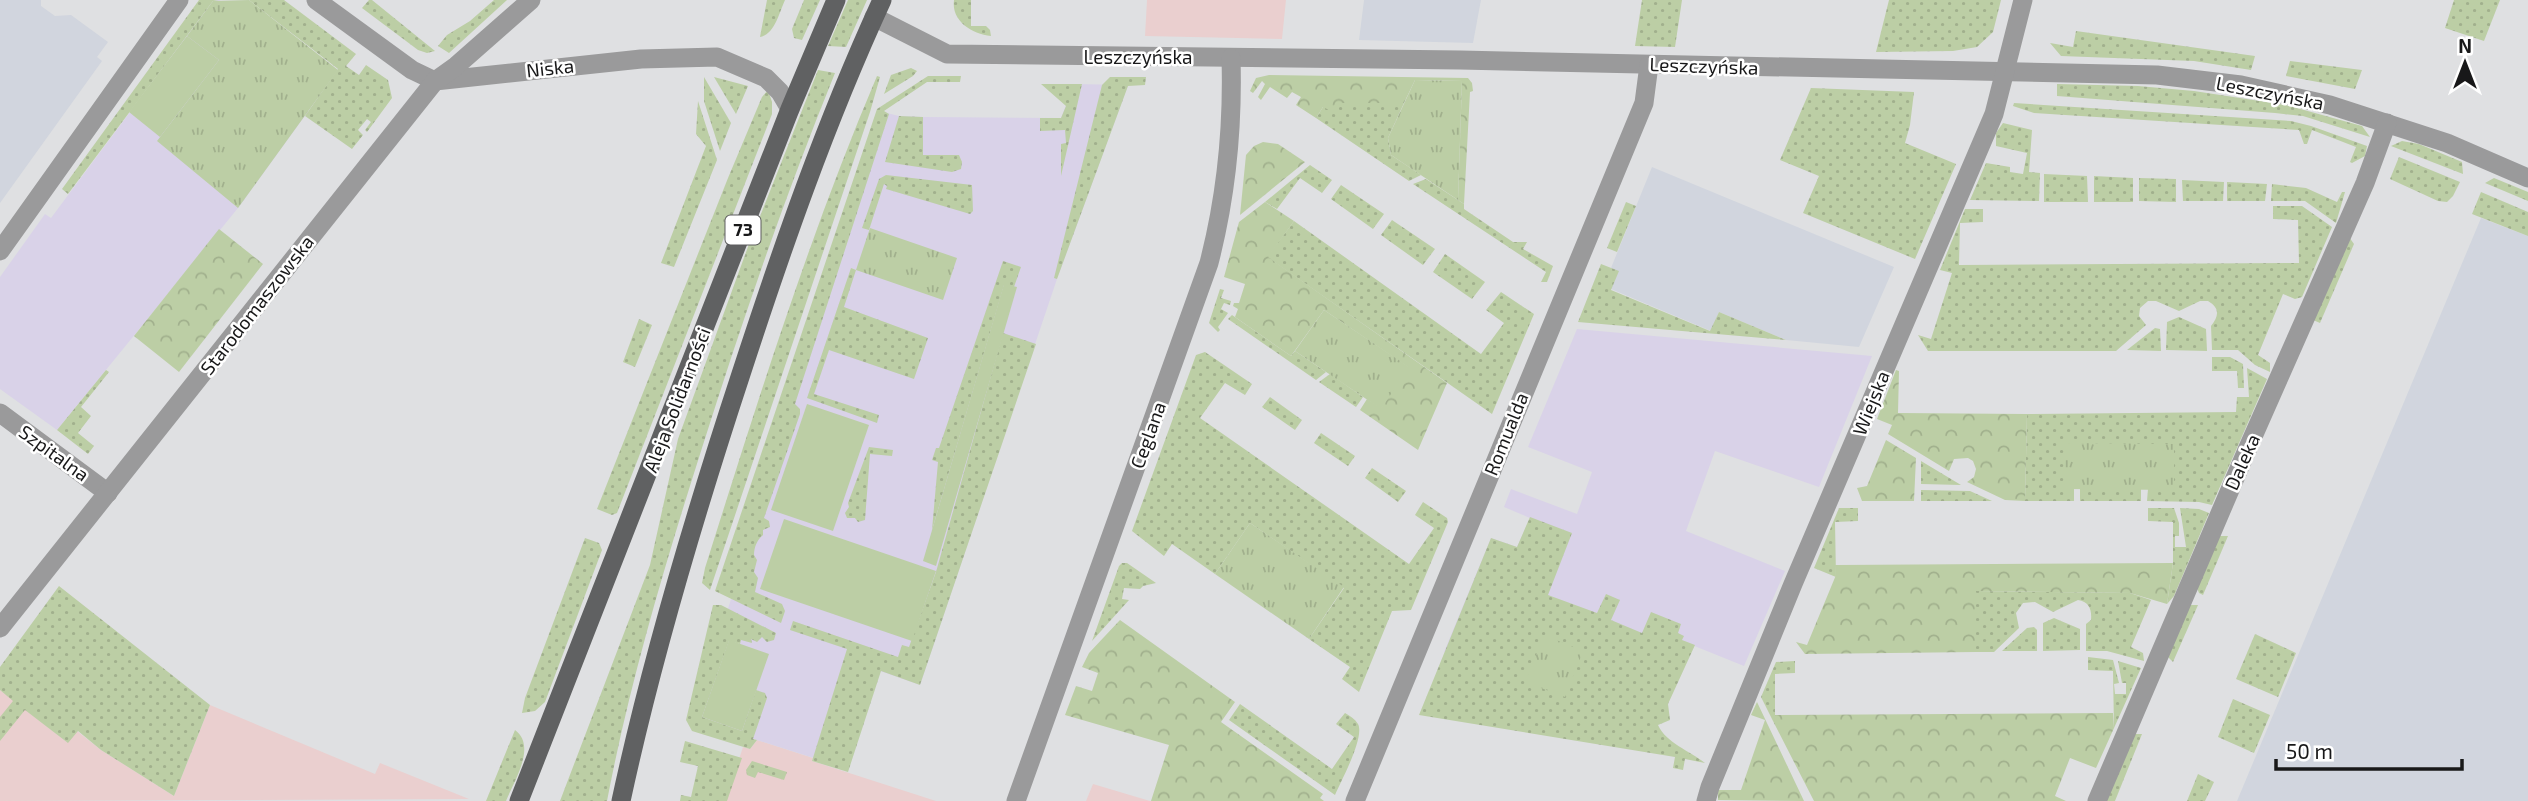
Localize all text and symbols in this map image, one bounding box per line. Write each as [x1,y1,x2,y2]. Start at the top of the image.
north arrow [2430,28,2500,98]
text: N [2458,34,2472,57]
street label: Leszczyńska [1083,45,1193,68]
street label: Leszczyńska [1649,52,1759,79]
street label: Niska [525,54,575,81]
street label: Leszczyńska [2214,71,2326,114]
road number: 73 [726,215,760,244]
street label: Starodomaszowska [195,230,318,379]
street label: Aleja Solidarności [638,324,715,476]
street label: Wiejska [1847,367,1894,438]
street label: Romualda [1479,389,1533,479]
street label: Ceglana [1125,398,1170,471]
street label: Szpitalna [15,420,94,486]
street label: Daleka [2219,430,2264,493]
scale bar [2276,728,2462,772]
text: 50 m [2286,738,2333,763]

